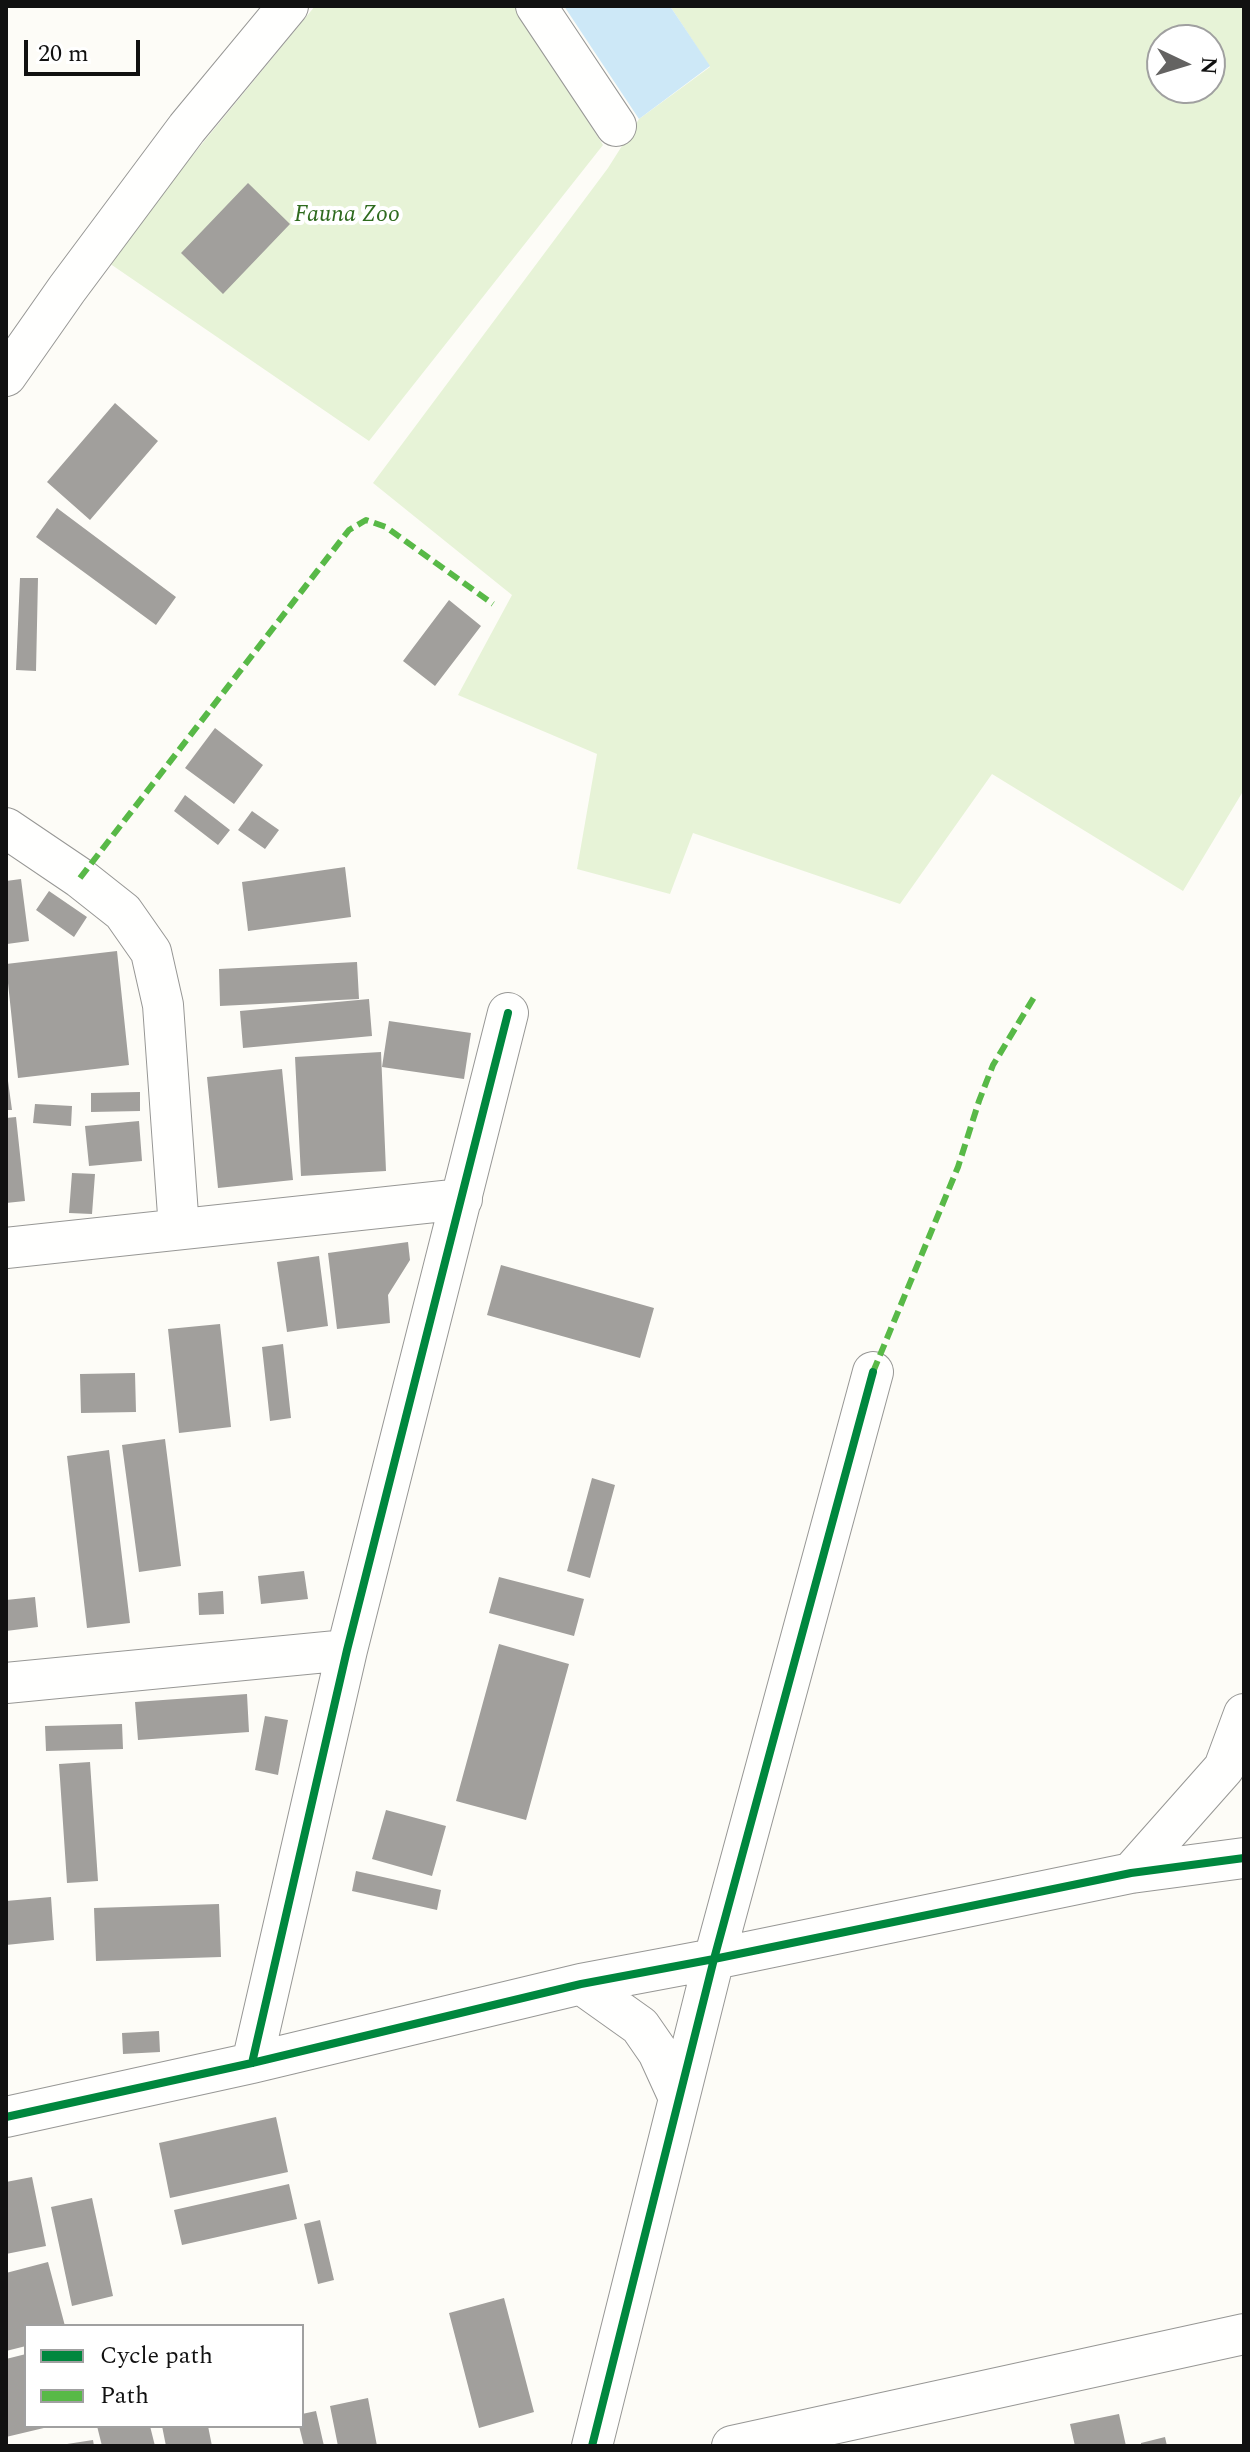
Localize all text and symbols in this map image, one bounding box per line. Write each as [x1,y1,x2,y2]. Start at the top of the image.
scale bar [28,24,144,74]
north arrow [1146,24,1226,104]
text: 20 m [38,36,89,72]
text: N [1191,55,1226,76]
park label: Fauna Zoo [294,202,400,230]
legend [24,2324,304,2428]
text: Cycle path [100,2338,213,2374]
text: Path [100,2378,149,2414]

